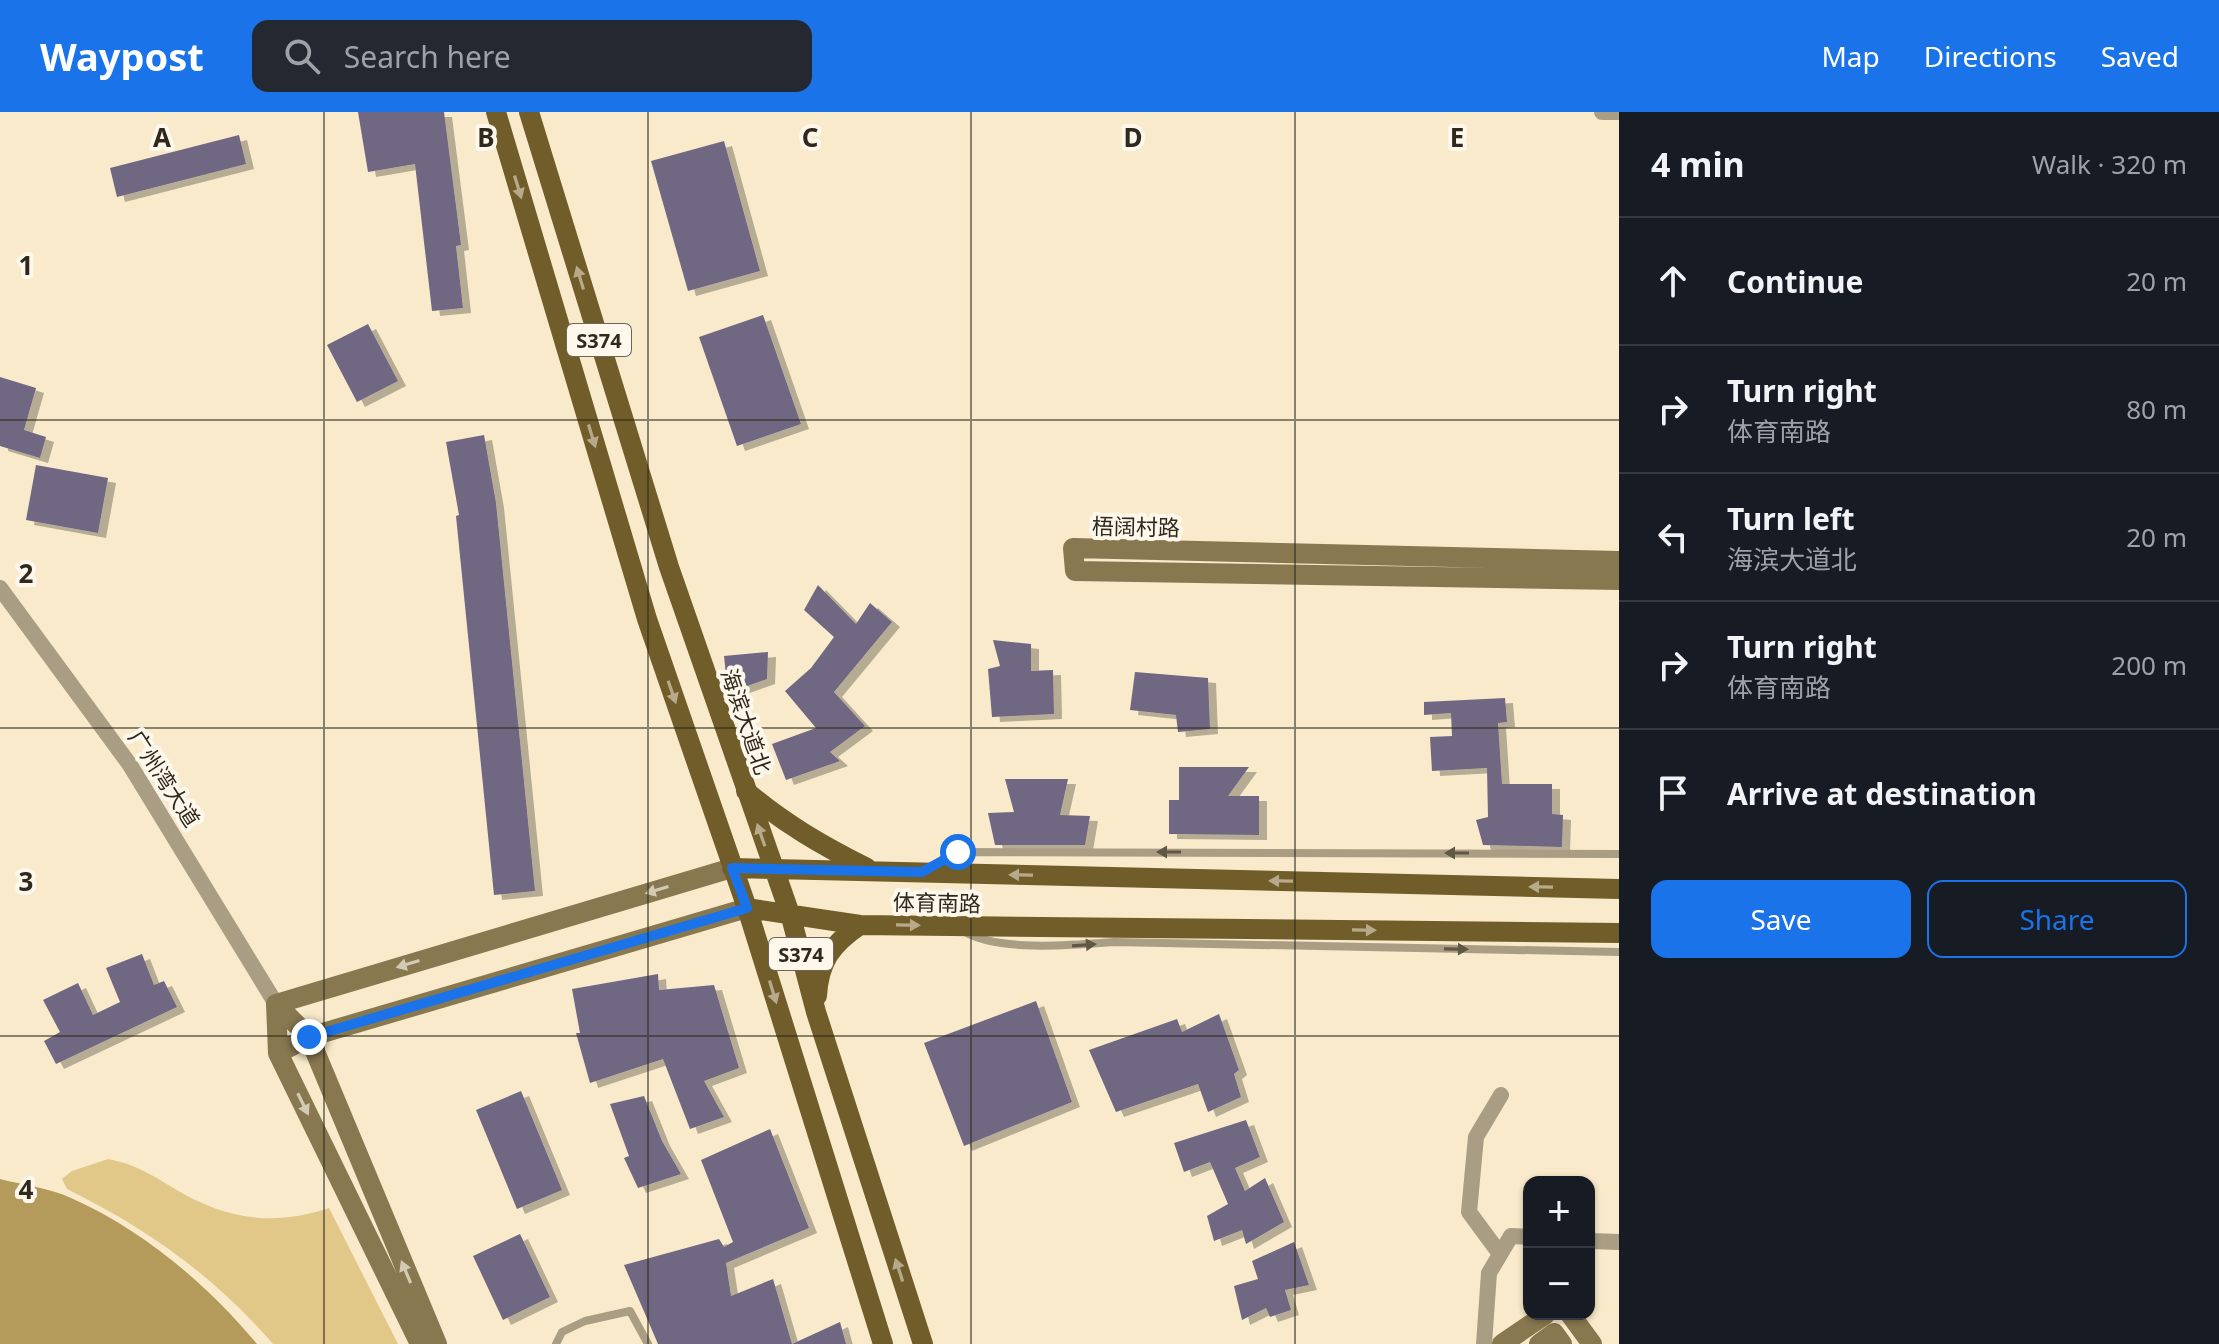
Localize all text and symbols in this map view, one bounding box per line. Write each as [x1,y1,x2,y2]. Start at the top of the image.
search box [252,20,812,92]
text: Waypost [40,30,204,82]
icon: search [280,34,324,78]
text: Search here [344,36,511,77]
text: Map [1821,37,1880,75]
text: Directions [1924,37,2057,75]
text: Saved [2101,37,2179,75]
text: A [153,119,171,155]
text: B [477,119,495,155]
text: C [802,119,818,155]
text: D [1123,119,1143,155]
text: E [1450,119,1464,155]
text: 4 min [1651,141,1745,187]
text: Walk · 320 m [2032,146,2187,182]
one-way arrow [512,175,525,199]
text: 1 [19,247,33,283]
icon: ahead [1651,259,1695,303]
text: Continue [1727,261,1863,302]
text: 20 m [2126,263,2187,299]
one-way arrow [573,266,586,290]
road number: S374 [567,324,631,356]
text: Turn right [1727,370,1877,411]
icon: right [1651,387,1695,431]
text: 80 m [2126,391,2187,427]
text: 体育南路 [1727,413,1831,449]
one-way arrow [586,424,599,448]
text: Turn left [1727,498,1855,539]
street label: 梧阔村路 [1092,510,1180,542]
icon: left [1651,515,1695,559]
text: 20 m [2126,519,2187,555]
text: 海滨大道北 [1727,541,1857,577]
text: 2 [19,555,34,591]
text: Turn right [1727,626,1877,667]
icon: right [1651,643,1695,687]
text: 200 m [2111,647,2187,683]
street label: 海滨大道北 [715,664,779,778]
text: 体育南路 [1727,669,1831,705]
one-way arrow [667,681,679,705]
street label: 广州湾大道 [122,724,208,832]
icon: arrive [1651,771,1695,815]
text: Arrive at destination [1727,773,2037,814]
one-way arrow [755,823,767,847]
route start [940,834,976,870]
one-way arrow [1156,846,1181,858]
one-way arrow [1444,846,1469,859]
text: 3 [19,863,33,899]
one-way arrow [1008,868,1033,881]
one-way arrow [1268,875,1293,887]
button: Save [1651,880,1911,958]
button: Share [1927,880,2187,958]
one-way arrow [1528,881,1553,894]
one-way arrow [645,884,669,897]
street label: 体育南路 [893,886,981,918]
one-way arrow [896,919,921,931]
one-way arrow [1352,924,1377,936]
road number: S374 [769,938,833,970]
one-way arrow [1072,938,1097,951]
one-way arrow [1444,943,1469,955]
one-way arrow [396,958,420,971]
one-way arrow [767,980,780,1004]
route end [291,1019,327,1055]
one-way arrow [296,1092,310,1115]
text: 4 [19,1171,34,1207]
map controls [1523,1176,1595,1320]
button: + [1523,1176,1595,1248]
button: − [1523,1248,1595,1320]
one-way arrow [892,1257,905,1281]
one-way arrow [400,1260,413,1284]

